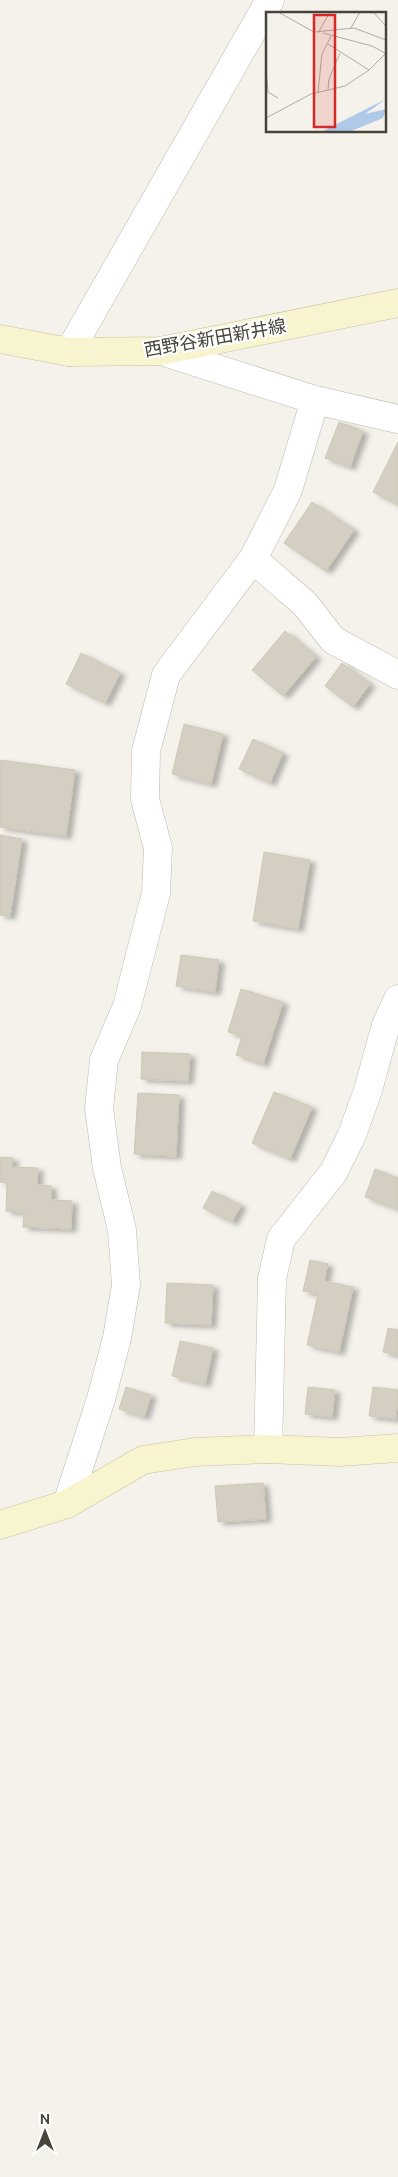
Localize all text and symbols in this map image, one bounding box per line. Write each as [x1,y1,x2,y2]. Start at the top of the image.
inset map [266,12,386,132]
street label: 西野谷新田新井線 [142,315,287,359]
north arrow [20,2107,70,2157]
text: N [40,2111,50,2127]

